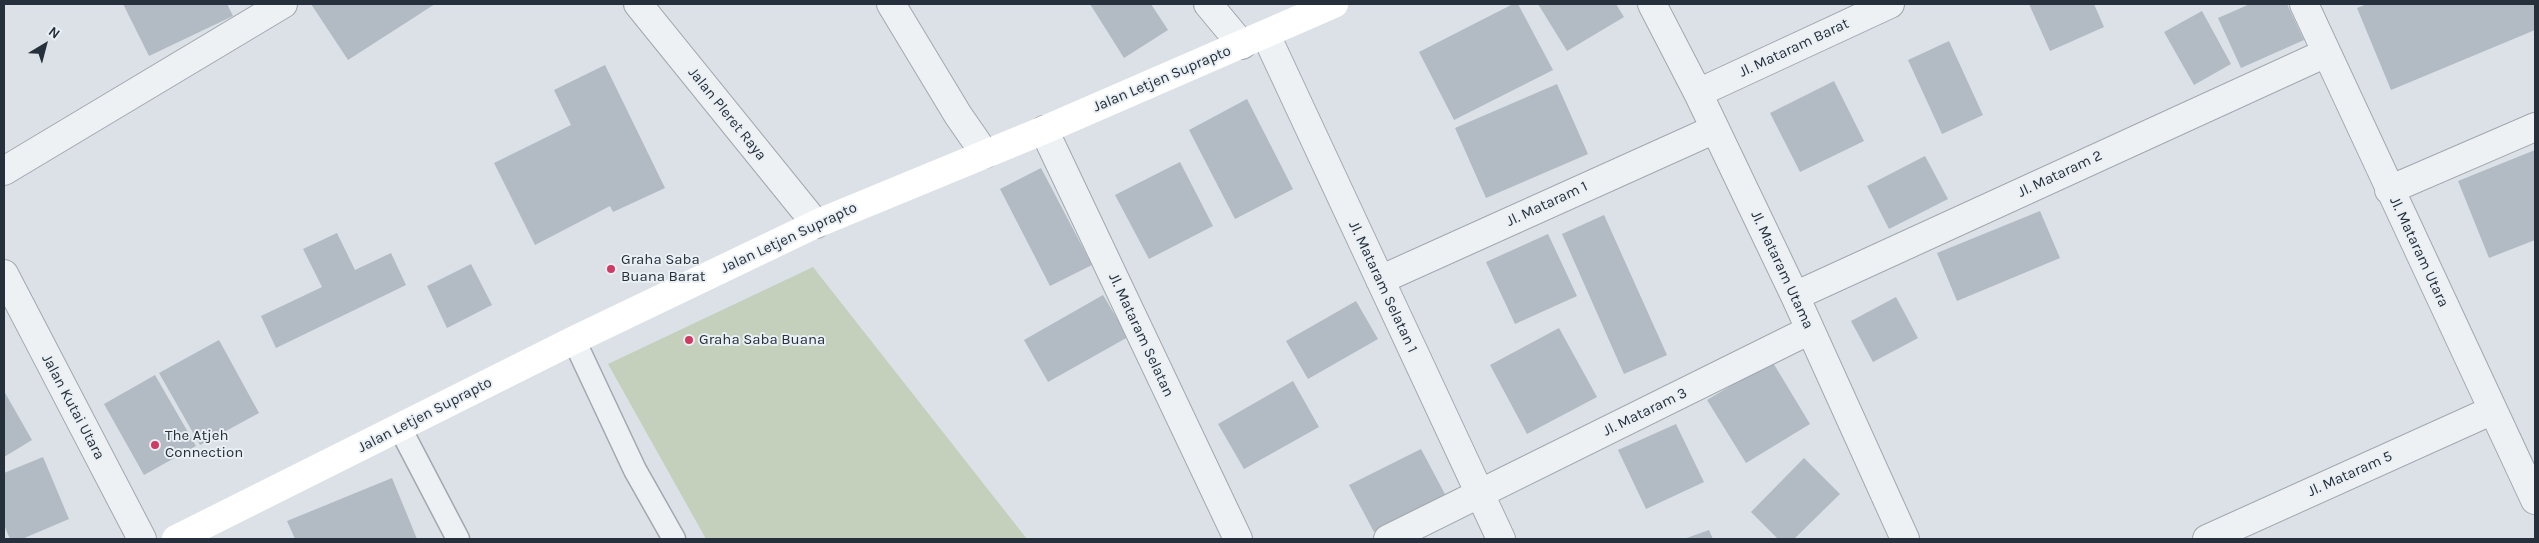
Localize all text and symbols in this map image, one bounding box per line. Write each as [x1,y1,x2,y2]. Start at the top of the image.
street label: Jl. Mataram Barat [1736,15,1852,81]
north arrow [20,20,70,70]
text: N [45,23,63,42]
street label: Jalan Letjen Suprapto [1090,42,1234,116]
street label: Jalan Pleret Raya [684,64,770,164]
street label: Jl. Mataram 2 [2015,147,2105,201]
street label: Jl. Mataram 1 [1504,177,1590,231]
street label: Jl. Mataram Utara [2385,194,2453,310]
street label: Jalan Letjen Suprapto [718,199,860,277]
street label: Jl. Mataram Utama [1747,208,1817,332]
street label: Jl. Mataram Selatan 1 [1345,218,1421,356]
place label: Graha Saba Buana Barat [621,251,705,286]
marker: Graha Saba Buana Barat [605,263,617,275]
street label: Jl. Mataram Selatan [1104,270,1178,400]
place label: Graha Saba Buana [699,331,825,349]
marker: Graha Saba Buana [683,334,695,346]
street label: Jalan Kutai Utara [38,351,108,463]
street label: Jalan Letjen Suprapto [355,373,495,457]
street label: Jl. Mataram 3 [1600,384,1690,440]
place label: The Atjeh Connection [165,427,243,462]
marker: The Atjeh Connection [149,439,161,451]
street label: Jl. Mataram 5 [2305,447,2395,501]

